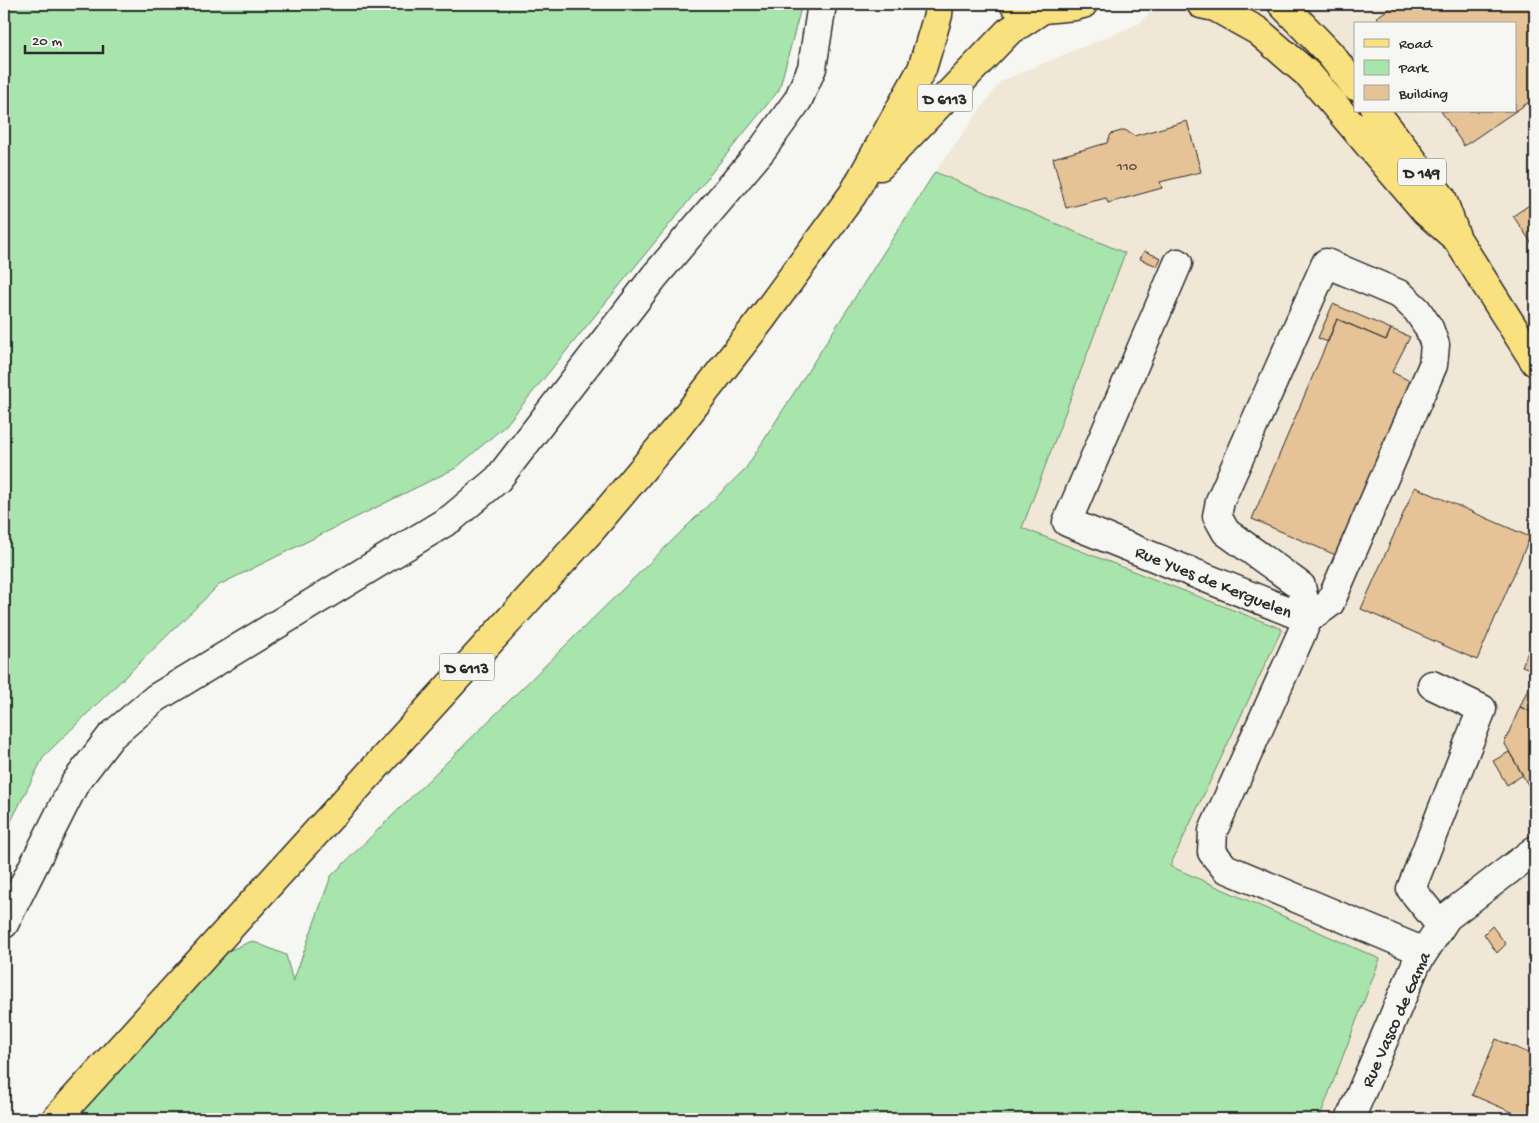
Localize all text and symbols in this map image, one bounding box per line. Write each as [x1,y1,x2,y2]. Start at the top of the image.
scale bar [25,22,102,54]
legend [1354,22,1516,112]
text: 20 m [32,33,62,51]
text: Road [1399,36,1433,54]
text: Park [1398,60,1429,78]
road number: D 6113 [918,85,972,112]
text: Building [1398,86,1448,104]
house number: 110 [1116,158,1138,176]
road number: D 149 [1398,158,1446,186]
street label: Rue Yves de Kerguelen [1132,542,1295,625]
road number: D 6113 [440,654,494,680]
street label: Rue Vasco de Gama [1358,948,1437,1091]

